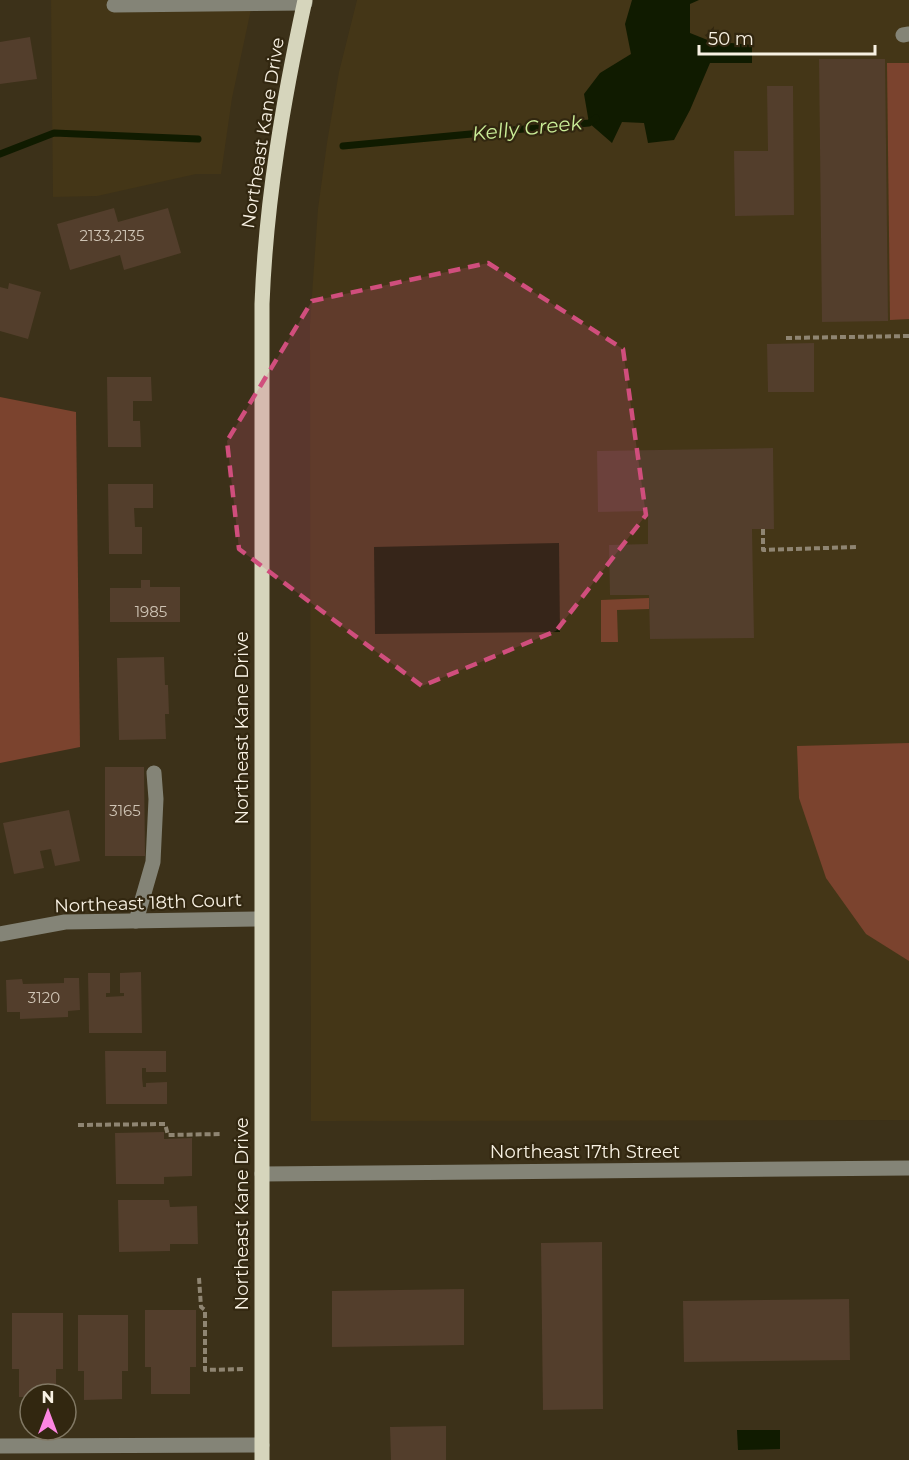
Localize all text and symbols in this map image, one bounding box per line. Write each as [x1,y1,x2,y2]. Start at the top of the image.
scale bar [699,18,874,56]
text: 50 m [708,28,754,50]
street label: Northeast Kane Drive [237,36,289,230]
water label: Kelly Creek [471,110,584,146]
house number: 2133,2135 [80,226,144,245]
house number: 1985 [135,602,167,621]
street label: Northeast Kane Drive [231,631,253,824]
house number: 3165 [109,801,141,820]
street label: Northeast 18th Court [54,889,242,917]
house number: 3120 [28,988,60,1007]
street label: Northeast Kane Drive [231,1117,253,1310]
street label: Northeast 17th Street [490,1141,680,1163]
north arrow [18,1382,78,1442]
text: N [42,1388,54,1407]

